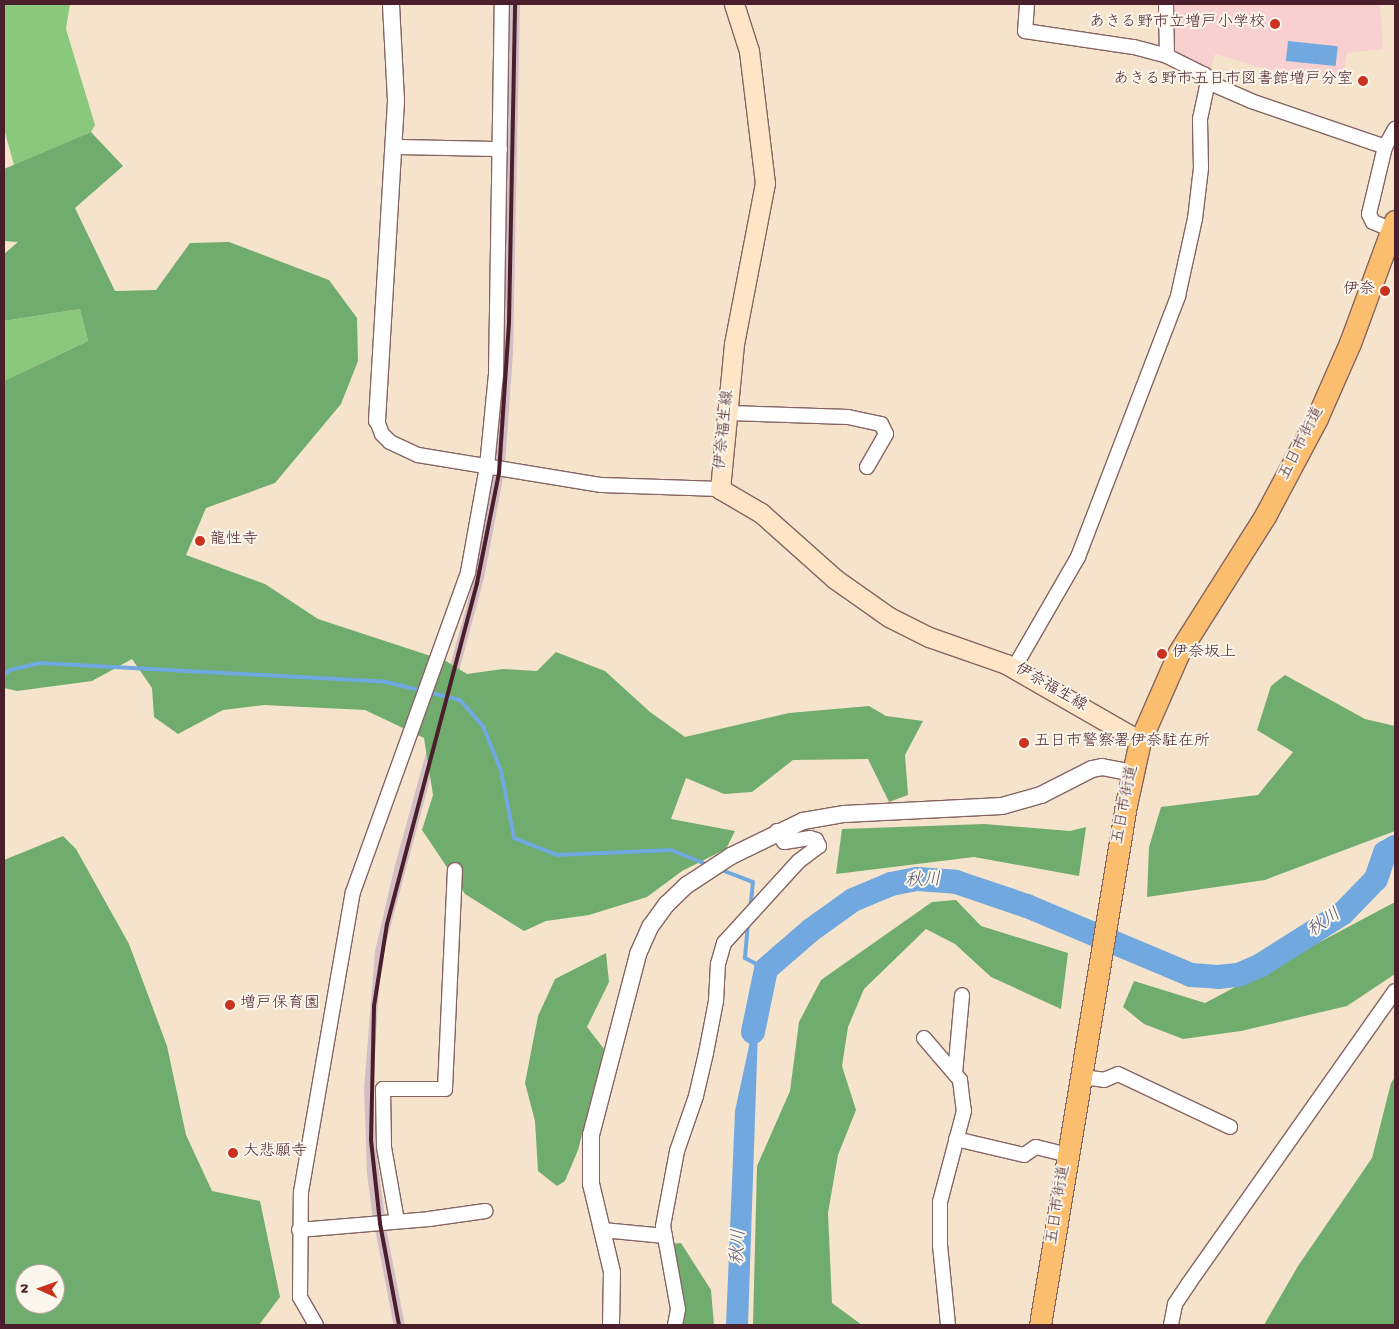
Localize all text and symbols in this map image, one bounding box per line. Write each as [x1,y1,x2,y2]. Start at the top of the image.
place label: あきる野市立増戸小学校 [1089,14,1265,34]
marker: あきる野市立増戸小学校 [1269,18,1281,30]
place label: あきる野市五日市図書館増戸分室 [1113,71,1353,91]
marker: あきる野市五日市図書館増戸分室 [1357,75,1369,87]
place label: 伊奈 [1343,281,1375,301]
marker: 伊奈 [1379,285,1391,297]
street label: 伊奈福生線 [712,389,740,471]
street label: 五日市街道 [1276,404,1330,484]
place label: 龍性寺 [210,531,258,551]
marker: 龍性寺 [194,535,206,547]
place label: 伊奈坂上 [1172,644,1236,664]
marker: 伊奈坂上 [1156,648,1168,660]
street label: 伊奈福生線 [1011,661,1089,717]
place label: 五日市警察署伊奈駐在所 [1034,733,1210,753]
marker: 五日市警察署伊奈駐在所 [1018,737,1030,749]
street label: 五日市街道 [1110,764,1144,846]
water label: 秋川 [905,871,941,893]
water label: 秋川 [1304,905,1346,943]
place label: 増戸保育園 [240,995,320,1015]
marker: 増戸保育園 [224,999,236,1011]
place label: 大悲願寺 [243,1143,307,1163]
marker: 大悲願寺 [227,1147,239,1159]
street label: 五日市街道 [1044,1164,1076,1246]
water label: 秋川 [728,1228,752,1266]
north arrow [15,1264,65,1314]
text: N [17,1284,34,1293]

